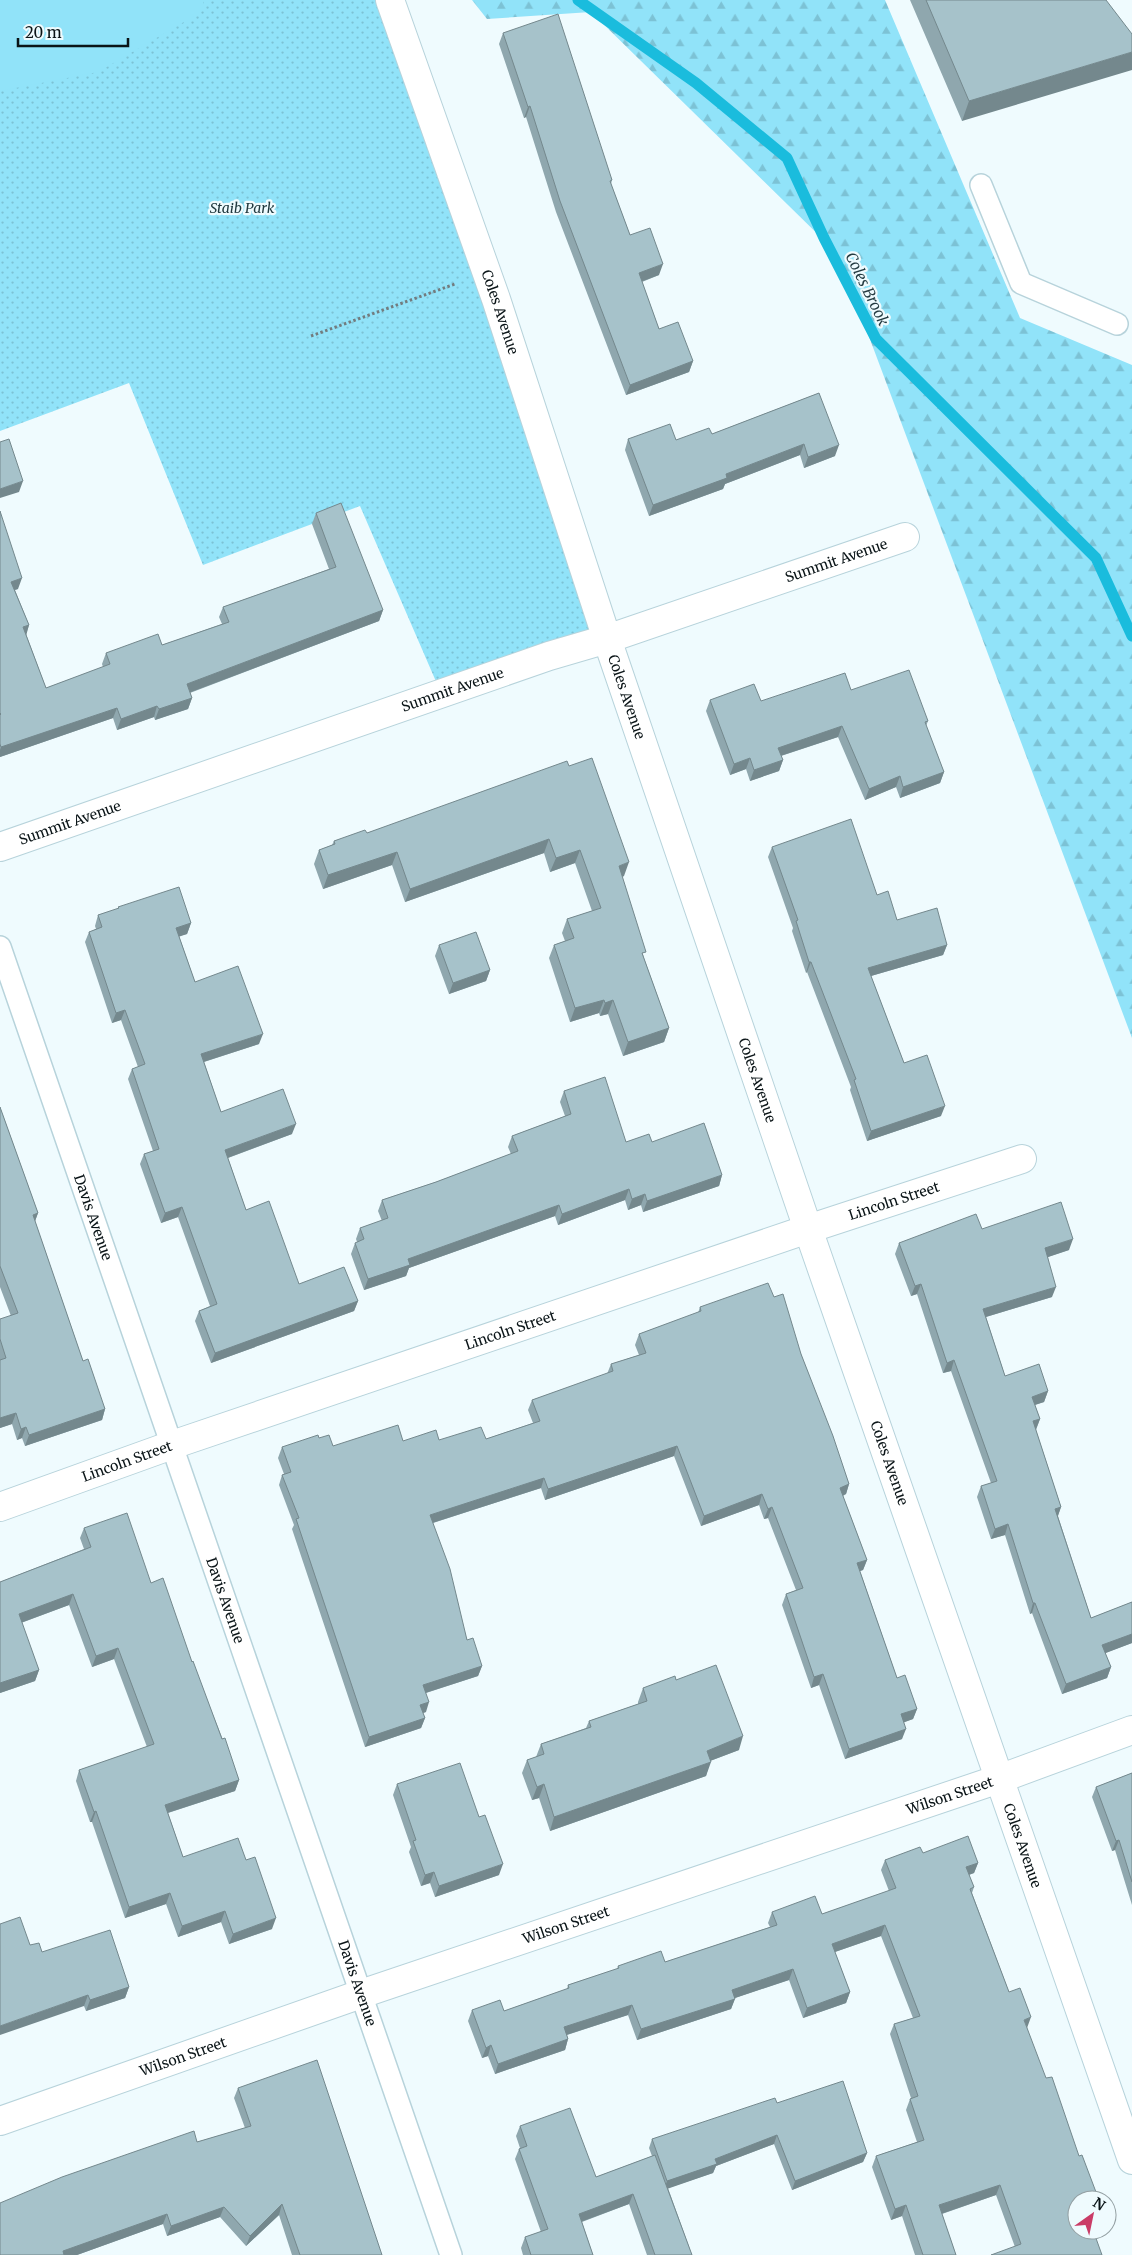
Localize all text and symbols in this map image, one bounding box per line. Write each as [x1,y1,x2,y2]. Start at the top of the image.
scale bar [18,15,128,47]
text: 20 m [25,23,62,42]
park label: Staib Park [210,199,275,217]
water label: Coles Brook [841,249,894,329]
street label: Coles Avenue [477,267,523,357]
street label: Summit Avenue [783,535,890,586]
street label: Coles Avenue [604,652,649,741]
street label: Summit Avenue [399,664,506,716]
street label: Summit Avenue [16,797,123,849]
street label: Coles Avenue [735,1036,780,1125]
street label: Davis Avenue [70,1172,116,1263]
street label: Lincoln Street [846,1177,942,1224]
street label: Lincoln Street [463,1306,558,1354]
street label: Coles Avenue [866,1418,912,1508]
street label: Lincoln Street [79,1437,175,1486]
street label: Davis Avenue [202,1555,248,1646]
street label: Wilson Street [903,1772,996,1819]
street label: Coles Avenue [1000,1801,1046,1890]
street label: Wilson Street [519,1902,612,1948]
street label: Davis Avenue [334,1938,380,2029]
street label: Wilson Street [136,2033,229,2080]
north arrow [1067,2190,1117,2240]
text: N [1090,2194,1109,2215]

